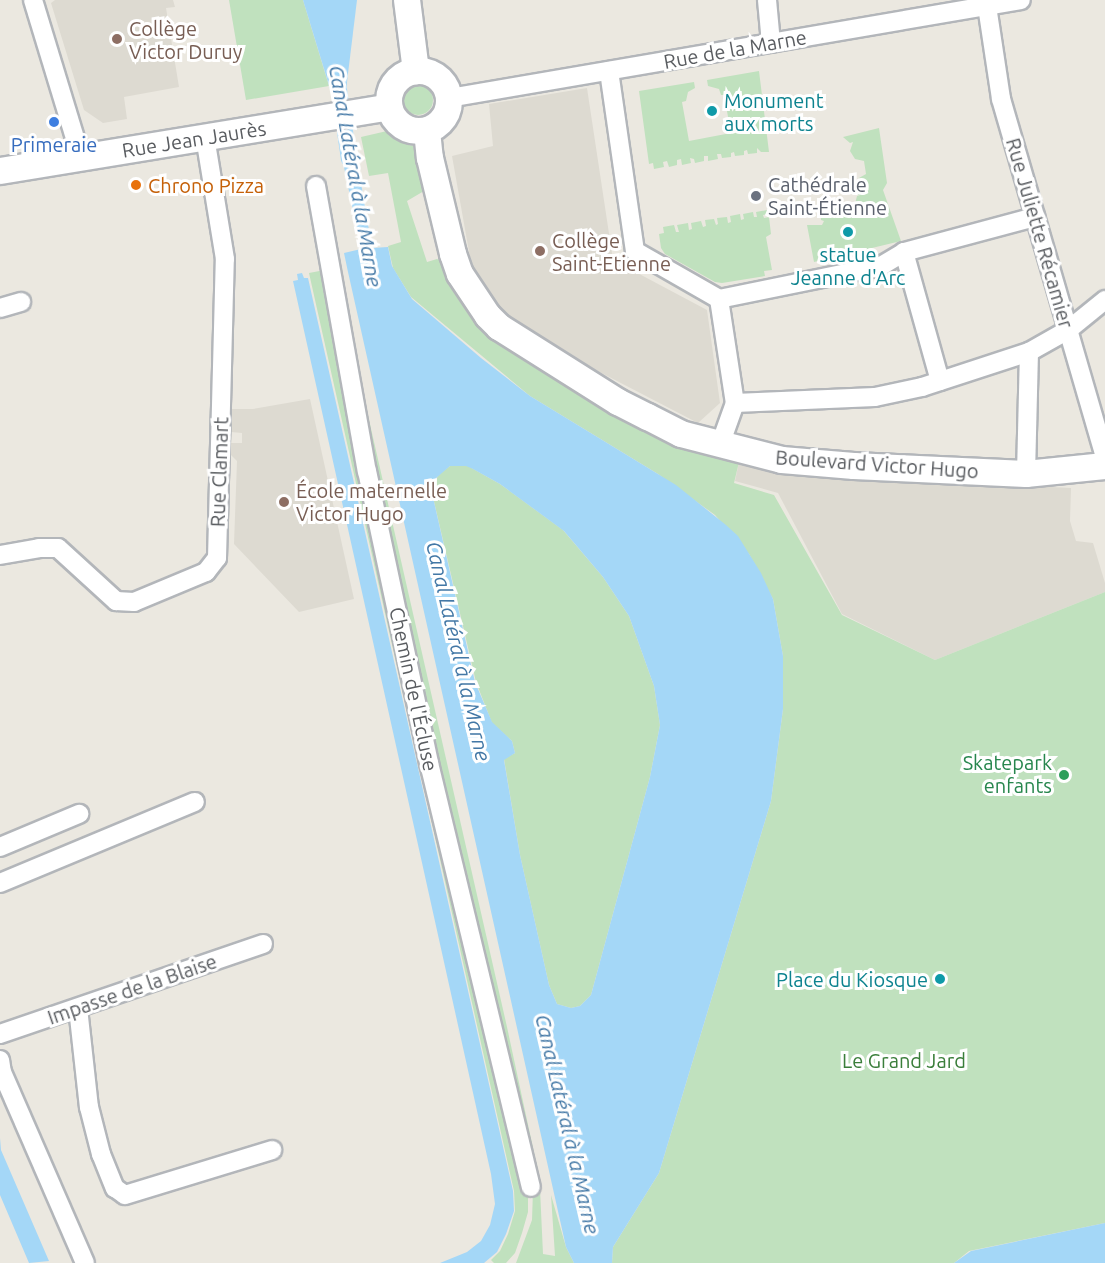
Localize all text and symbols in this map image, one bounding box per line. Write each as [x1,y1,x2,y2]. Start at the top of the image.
place label: Collège Victor Duruy [129,16,242,63]
street label: Rue de la Marne [662,25,808,73]
marker: Collège Victor Duruy [110,32,124,46]
water label: Canal Latéral à la Marne [324,63,388,289]
place label: Monument aux morts [724,88,823,135]
marker: Monument aux morts [705,104,719,118]
marker: Primeraie [47,115,61,129]
street label: Rue Jean Jaurès [120,116,268,162]
place label: Primeraie [11,132,97,156]
street label: Rue Juliette Récamier [1001,135,1079,331]
place label: Cathédrale Saint-Étienne [768,172,887,219]
place label: Chrono Pizza [148,173,264,197]
marker: Chrono Pizza [129,178,143,192]
marker: Cathédrale Saint-Étienne [749,189,763,203]
marker: statue Jeanne d'Arc [841,225,855,239]
place label: Collège Saint-Etienne [552,228,671,275]
place label: statue Jeanne d'Arc [791,242,905,289]
marker: Collège Saint-Etienne [533,244,547,258]
street label: Rue Clamart [205,416,233,528]
street label: Boulevard Victor Hugo [775,445,979,483]
place label: École maternelle Victor Hugo [296,478,447,525]
marker: École maternelle Victor Hugo [277,495,291,509]
water label: Canal Latéral à la Marne [421,539,497,763]
street label: Chemin de l'Écluse [385,605,443,773]
place label: Skatepark enfants [963,751,1052,798]
marker: Skatepark enfants [1057,768,1071,782]
street label: Impasse de la Blaise [44,949,220,1029]
place label: Place du Kiosque [776,967,928,991]
marker: Place du Kiosque [933,972,947,986]
water label: Canal Latéral à la Marne [530,1012,606,1236]
park label: Le Grand Jard [842,1048,966,1072]

